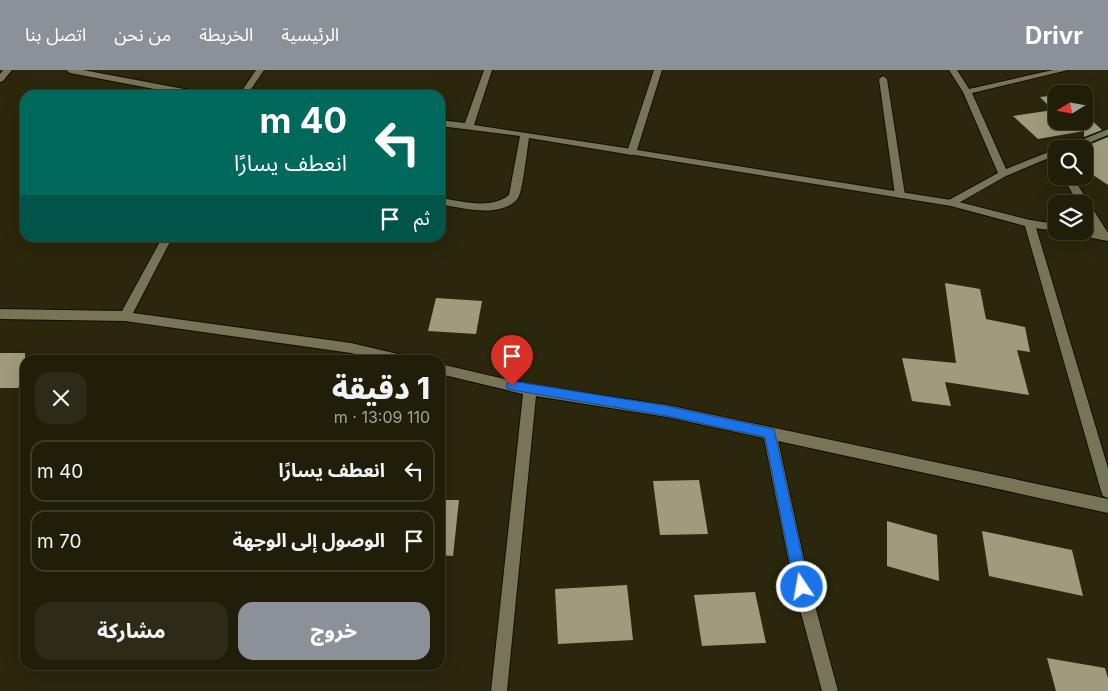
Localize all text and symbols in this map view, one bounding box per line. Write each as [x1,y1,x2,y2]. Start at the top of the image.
text: Drivr [1025,21,1083,50]
text: اتصل بنا [25,24,86,45]
text: من نحن [114,24,171,45]
text: الخريطة [199,24,253,45]
text: الرئيسية [281,24,339,45]
north arrow [1048,85,1092,130]
map controls [1048,85,1093,240]
text: 40 m [259,99,347,141]
icon: left [365,110,430,175]
button: search [1048,140,1093,185]
text: انعطف يسارًا [234,150,347,176]
button: layers [1048,195,1093,240]
icon: arrive [376,205,404,233]
text: ثم [414,207,430,230]
pin [491,335,533,386]
icon: arrive [498,342,526,370]
text: 1 دقيقة [332,370,430,406]
button: close [35,372,87,424]
text: 110 m · 13:09 [334,407,430,427]
icon: left [400,457,428,485]
text: انعطف يسارًا [278,459,385,482]
text: 40 m [37,460,83,483]
icon: arrive [400,527,428,555]
text: الوصول إلى الوجهة [233,529,385,552]
text: 70 m [37,530,81,553]
position arrow [775,560,827,612]
button: مشاركة [35,602,228,660]
button: خروج [238,602,430,660]

